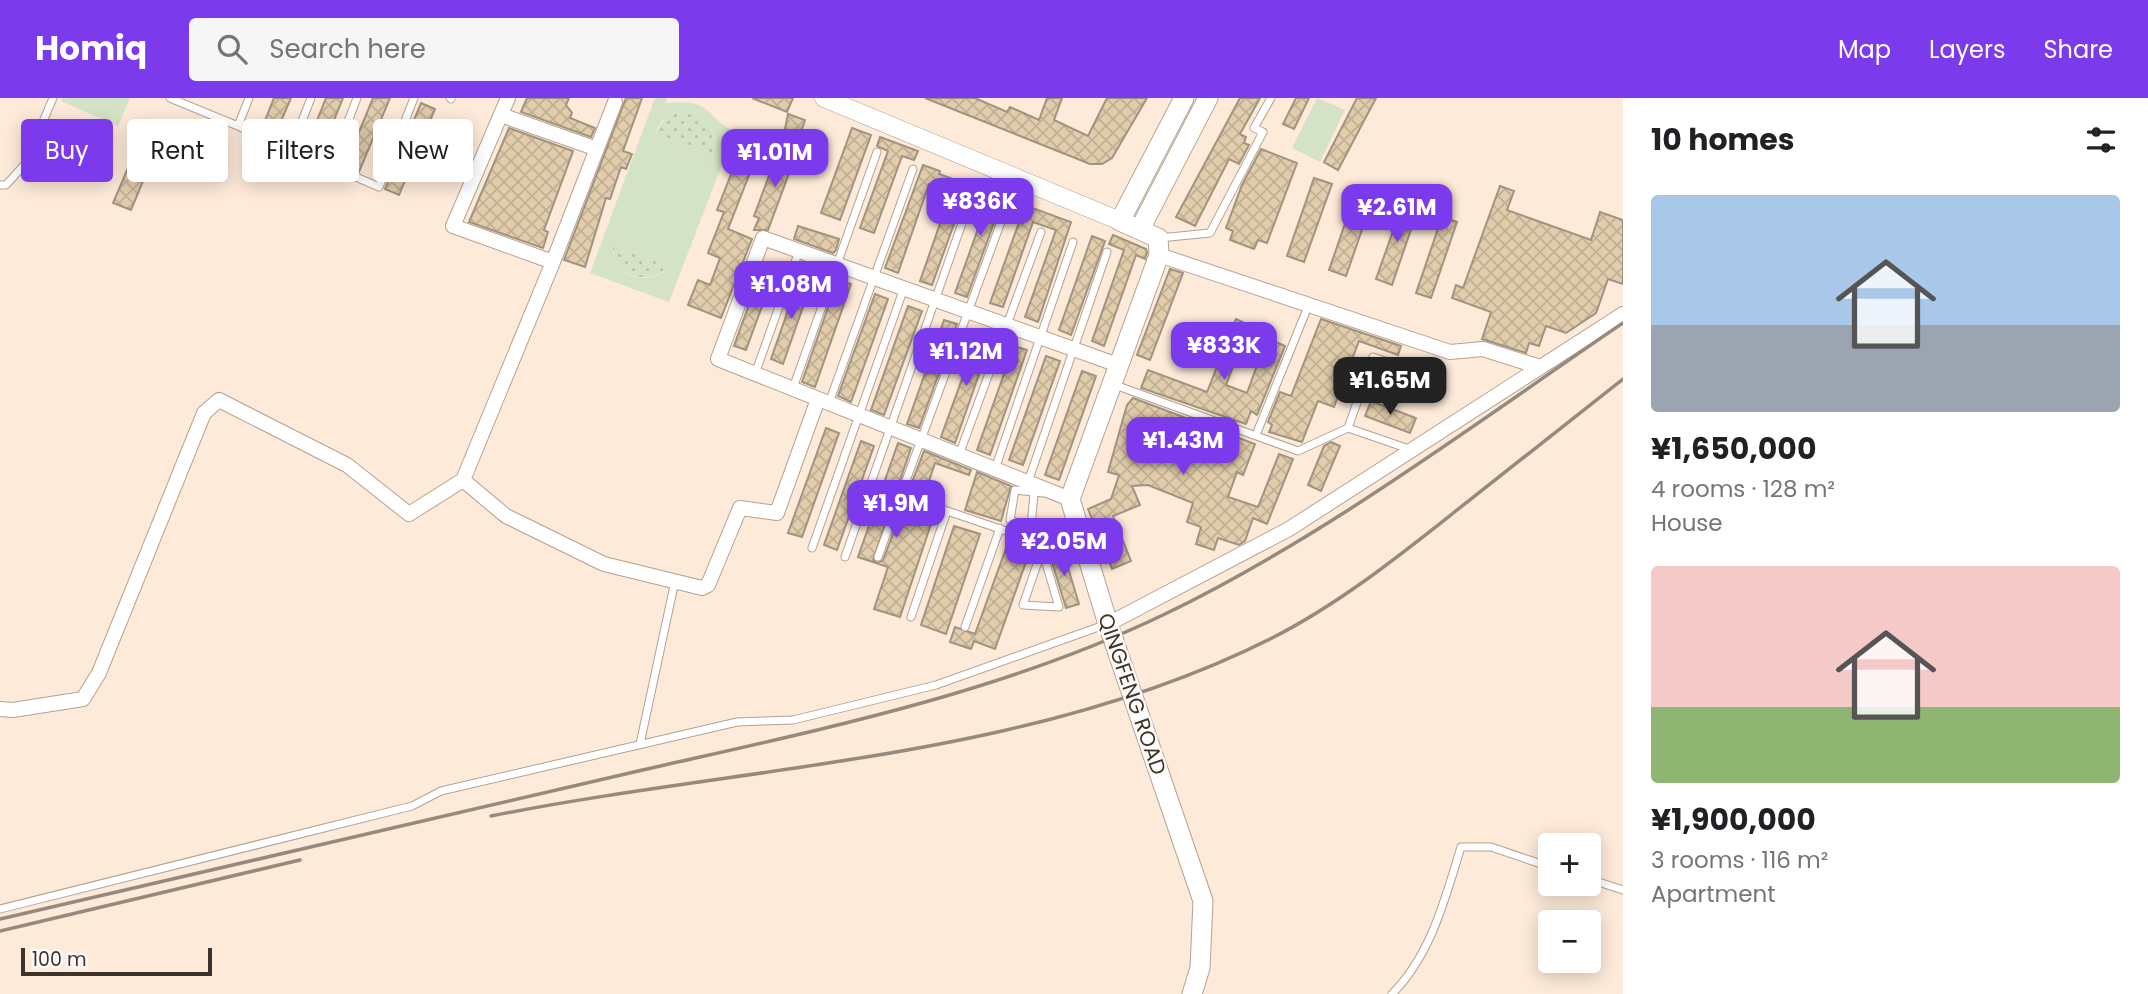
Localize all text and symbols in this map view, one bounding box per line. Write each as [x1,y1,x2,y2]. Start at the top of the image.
search box [189,18,679,81]
text: Homiq [35,25,147,72]
icon: search [213,30,251,68]
text: Search here [269,31,426,67]
text: Map [1838,33,1891,66]
text: Layers [1929,33,2005,66]
text: Share [2043,33,2113,66]
text: 10 homes [1651,118,1795,161]
chip: Buy [21,119,113,182]
chip: Rent [127,119,228,182]
chip: Filters [242,119,359,182]
chip: New [373,119,473,182]
icon: filters [2082,121,2120,159]
pin: ¥1.01M [718,130,832,189]
text: ¥1.01M [737,136,813,168]
pin: ¥836K [931,178,1029,238]
pin: ¥2.61M [1340,184,1454,244]
text: ¥836K [943,185,1017,217]
text: ¥2.61M [1357,191,1437,223]
icon: home [1823,241,1949,367]
pin: ¥1.08M [734,262,848,321]
text: ¥1.08M [750,268,832,300]
pin: ¥833K [1175,322,1273,382]
pin: ¥1.12M [909,328,1023,388]
text: ¥833K [1187,329,1261,361]
text: ¥1.12M [929,335,1003,367]
pin: ¥1.65M [1333,358,1447,417]
text: ¥1.65M [1349,364,1431,396]
pin: ¥1.43M [1126,418,1240,477]
text: ¥1.43M [1142,424,1224,456]
text: ¥1,650,000 [1651,427,1816,470]
text: 4 rooms · 128 m² [1651,473,1835,505]
pin: ¥1.9M [847,480,945,540]
text: ¥1.9M [863,487,929,519]
text: House [1651,507,1723,539]
pin: ¥2.05M [1007,518,1121,578]
text: ¥2.05M [1021,525,1107,557]
street label: QINGFENG ROAD [1091,609,1174,779]
icon: home [1823,612,1949,738]
text: ¥1,900,000 [1651,798,1816,841]
map controls [1538,833,1601,973]
button: + [1538,833,1601,896]
text: 3 rooms · 116 m² [1651,844,1828,876]
text: Apartment [1651,878,1776,910]
button: − [1538,910,1601,973]
scale bar [21,945,212,977]
text: 100 m [32,946,87,973]

